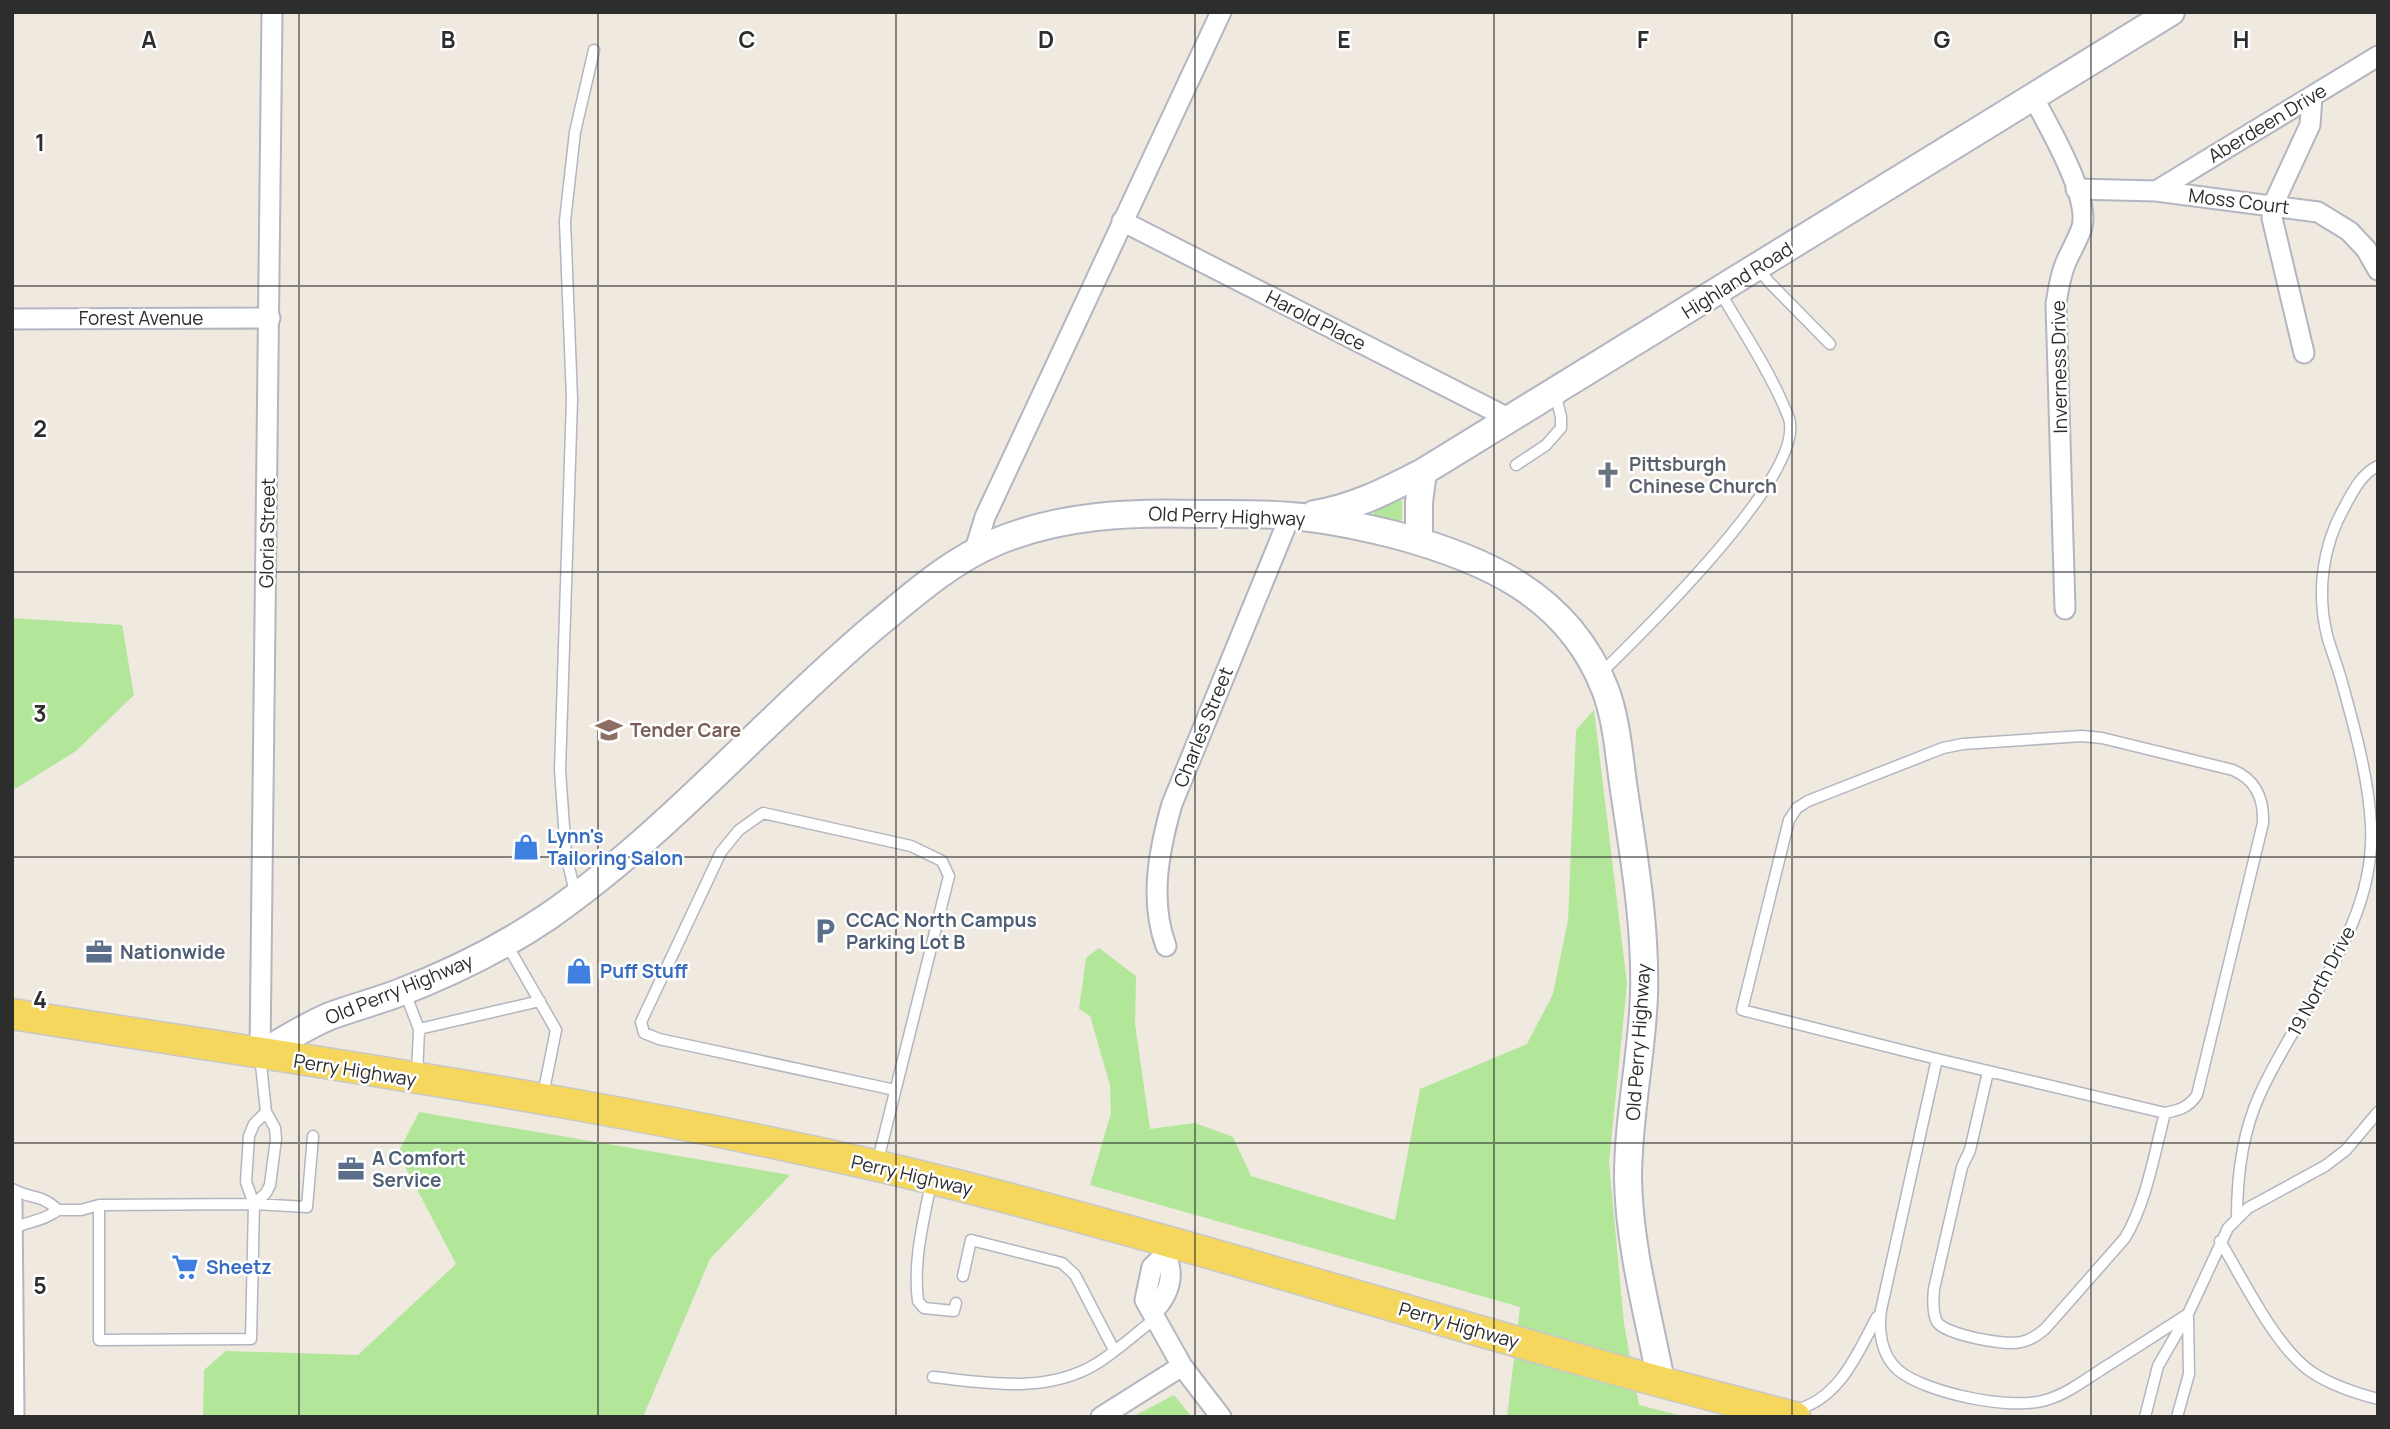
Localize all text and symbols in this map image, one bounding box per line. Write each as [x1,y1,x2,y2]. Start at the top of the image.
text: A [141,23,157,55]
text: B [441,23,455,55]
text: C [739,23,756,55]
text: D [1038,23,1054,55]
text: E [1337,23,1351,55]
text: F [1637,23,1649,55]
text: G [1934,23,1951,55]
text: H [2233,23,2249,55]
street label: Aberdeen Drive [2203,77,2331,169]
text: 1 [35,126,45,158]
street label: Moss Court [2187,182,2291,220]
street label: Highland Road [1677,236,1797,324]
street label: Harold Place [1262,284,1370,356]
street label: Inverness Drive [2045,300,2073,434]
street label: Forest Avenue [79,305,203,331]
text: 2 [33,412,47,444]
place label: Pittsburgh Chinese Church [1629,451,1777,499]
church icon: Pittsburgh Chinese Church [1593,460,1623,490]
street label: Gloria Street [253,478,281,588]
street label: Old Perry Highway [1148,500,1306,532]
street label: Charles Street [1167,663,1239,791]
text: 3 [33,697,47,729]
school or university icon: Tender Care [594,715,624,745]
place label: Tender Care [630,717,741,743]
place label: Lynn's Tailoring Salon [547,823,683,871]
shop icon: Lynn's Tailoring Salon [511,832,541,862]
place label: CCAC North Campus Parking Lot B [846,907,1037,955]
parking icon: CCAC North Campus Parking Lot B [810,916,840,946]
street label: 19 North Drive [2281,921,2361,1041]
office icon: Nationwide [84,937,114,967]
place label: Nationwide [120,939,226,965]
street label: Old Perry Highway [321,948,477,1030]
shop icon: Puff Stuff [564,956,594,986]
place label: Puff Stuff [600,958,688,984]
street label: Old Perry Highway [1620,963,1656,1121]
text: 4 [33,983,47,1015]
street label: Perry Highway [292,1047,418,1093]
place label: A Comfort Service [372,1145,466,1193]
street label: Perry Highway [849,1148,975,1202]
office icon: A Comfort Service [336,1154,366,1184]
supermarket icon: Sheetz [170,1252,200,1282]
place label: Sheetz [206,1254,272,1280]
text: 5 [33,1269,47,1301]
street label: Perry Highway [1396,1295,1522,1355]

